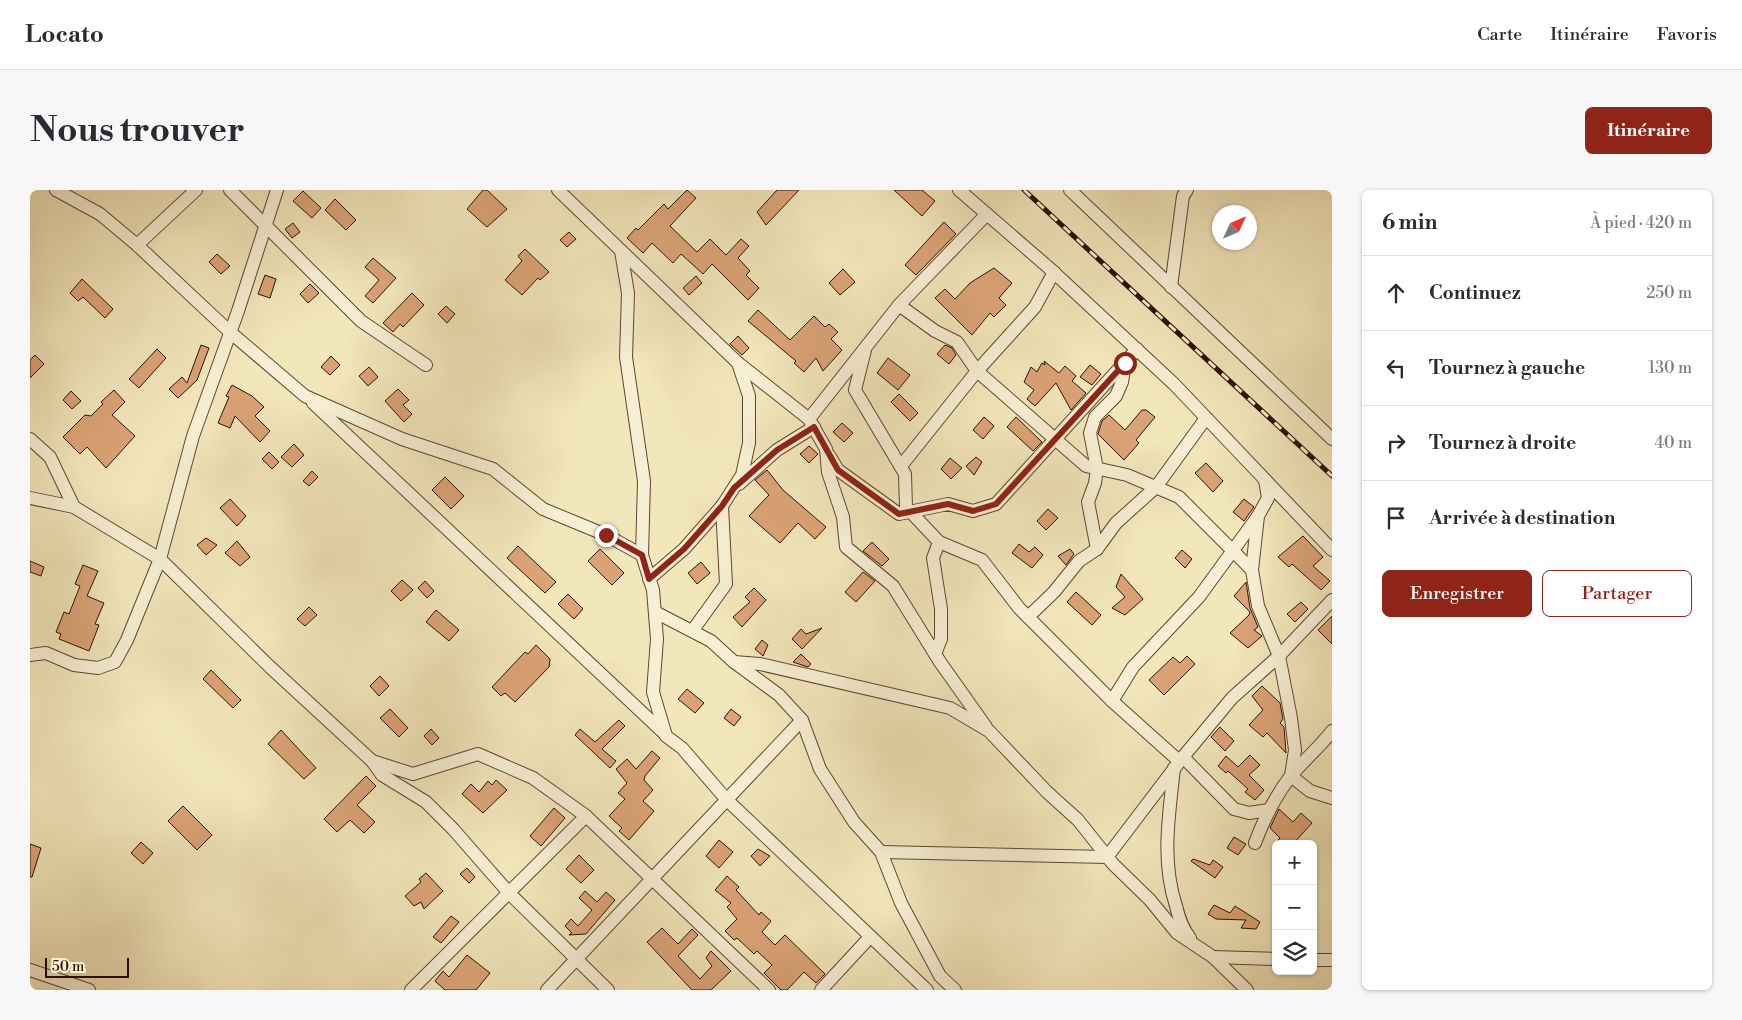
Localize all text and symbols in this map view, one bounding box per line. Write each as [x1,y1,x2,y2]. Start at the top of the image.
text: Locato [25,20,104,50]
text: Carte [1477,23,1522,46]
text: Itinéraire [1550,23,1629,46]
text: Favoris [1657,23,1717,46]
button: Itinéraire [1585,107,1712,154]
text: Nous trouver [30,109,245,152]
north arrow [1212,205,1257,250]
text: 6 min [1382,210,1437,236]
text: À pied · 420 m [1590,213,1692,233]
icon: ahead [1382,279,1410,307]
text: Continuez [1429,281,1521,305]
text: 250 m [1646,283,1692,303]
route start [1114,352,1137,375]
icon: left [1382,354,1410,382]
text: Tournez à gauche [1429,356,1585,380]
text: 130 m [1648,358,1692,378]
icon: right [1382,429,1410,457]
text: Tournez à droite [1429,431,1576,455]
text: 40 m [1655,433,1692,453]
icon: arrive [1382,504,1410,532]
text: Arrivée à destination [1429,506,1615,530]
route end [595,524,618,547]
button: Enregistrer [1382,570,1532,617]
button: Partager [1542,570,1692,617]
map controls [1272,840,1317,975]
button: + [1272,840,1317,885]
button: − [1272,885,1317,930]
button: layers [1272,930,1317,975]
scale bar [45,955,129,978]
text: 50 m [52,958,84,976]

